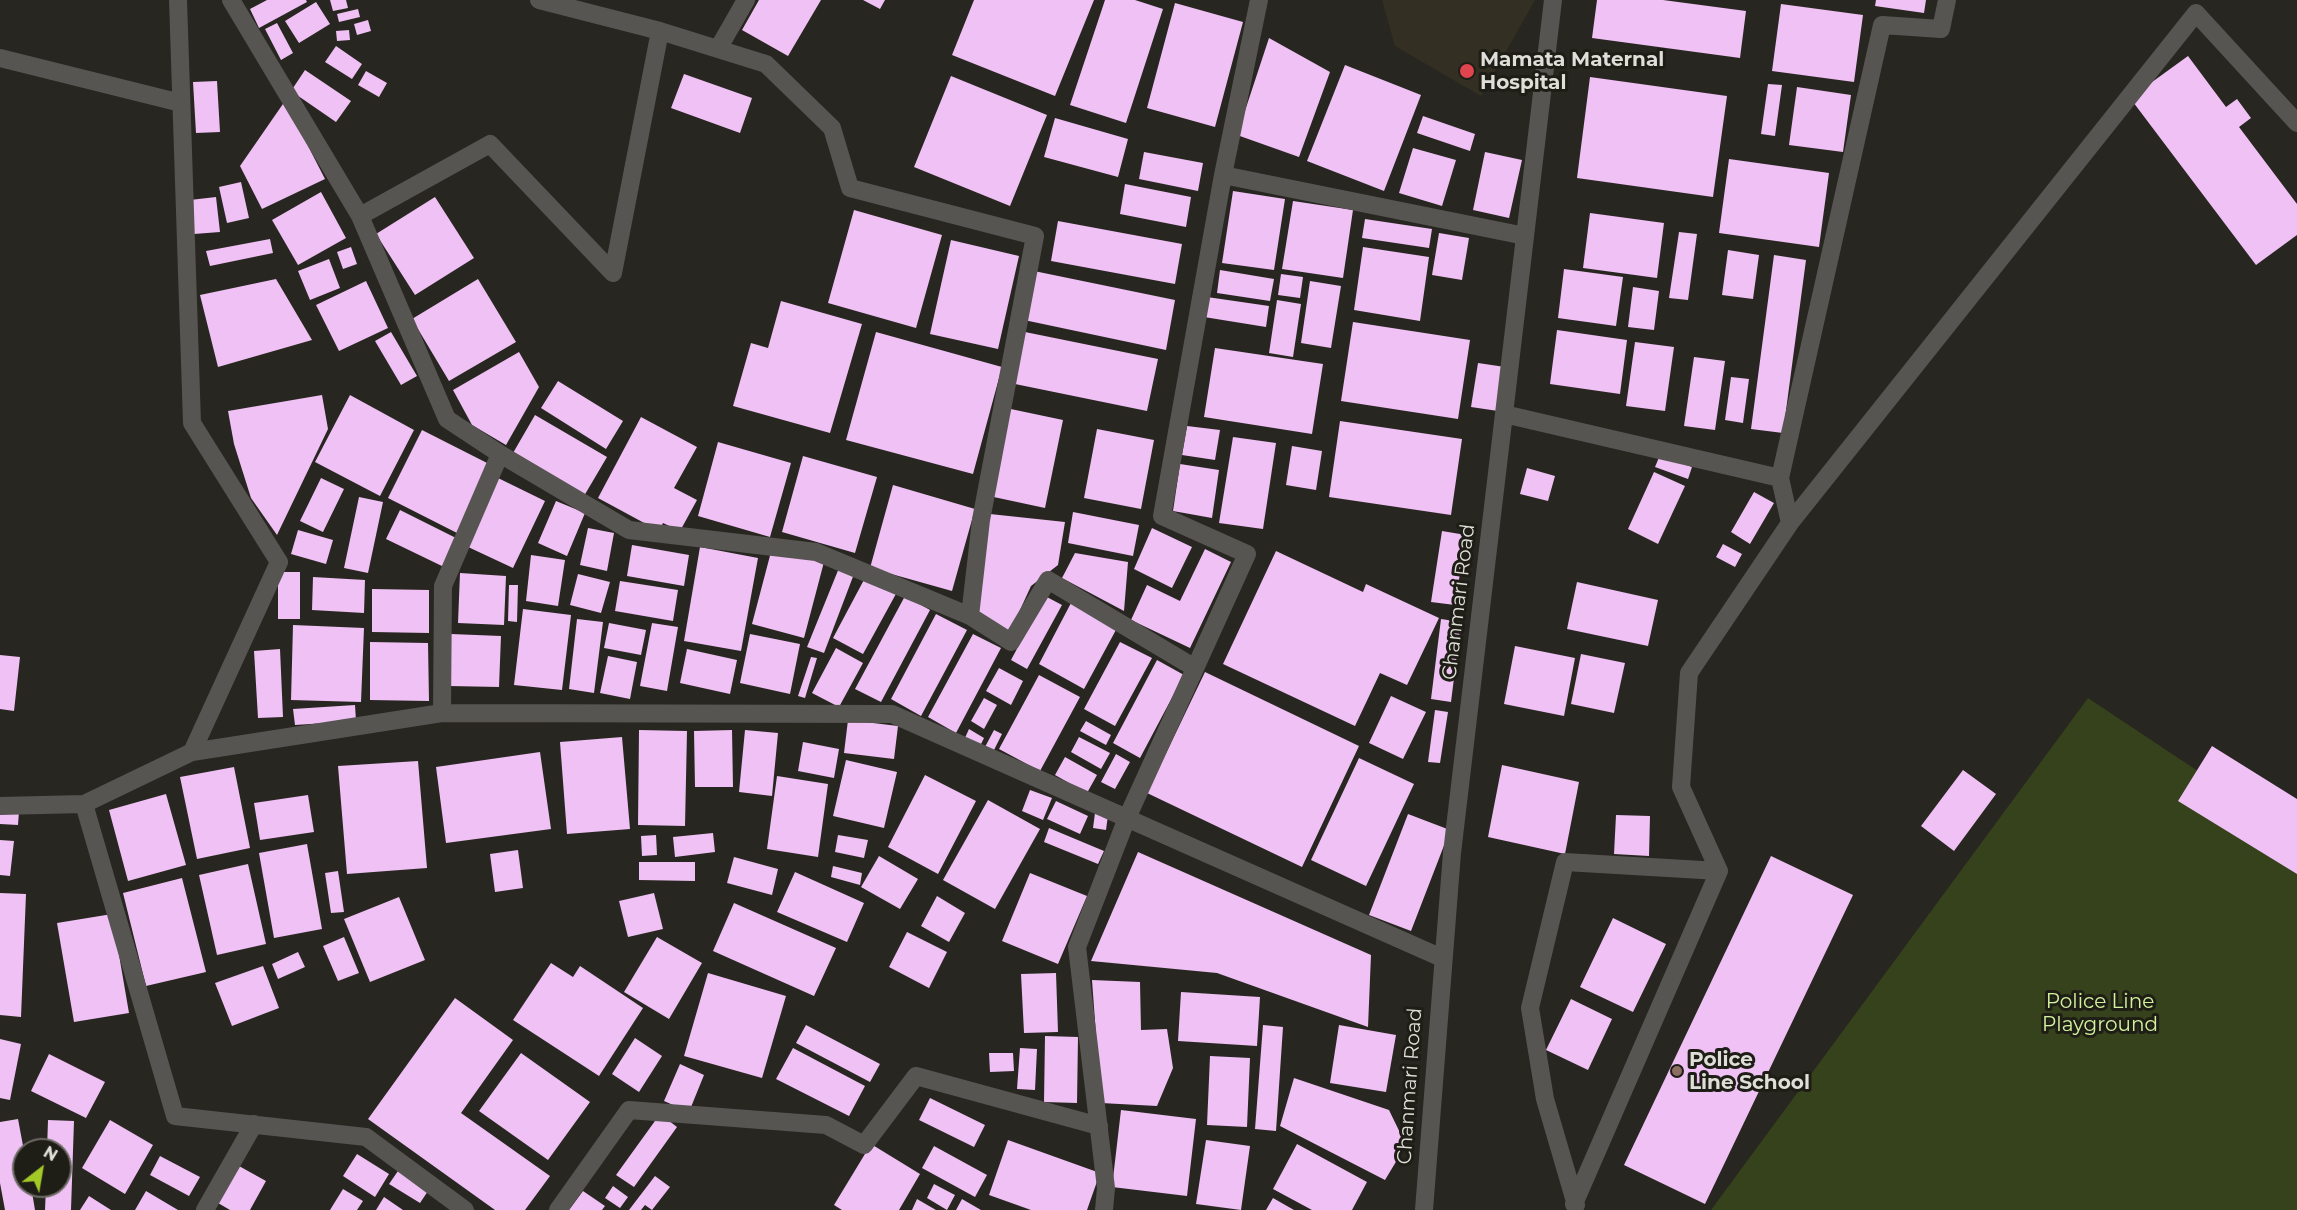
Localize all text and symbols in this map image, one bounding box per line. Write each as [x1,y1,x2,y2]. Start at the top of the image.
place label: Mamata Maternal Hospital [1480,48,1664,95]
marker: Mamata Maternal Hospital [1458,62,1476,80]
street label: Chanmari Road [1438,523,1480,681]
park label: Police Line Playground [2042,990,2158,1037]
street label: Chanmari Road [1393,1007,1427,1165]
place label: Police Line School [1689,1048,1810,1095]
marker: Police Line School [1670,1064,1684,1078]
north arrow [12,1138,72,1198]
text: N [40,1142,61,1165]

